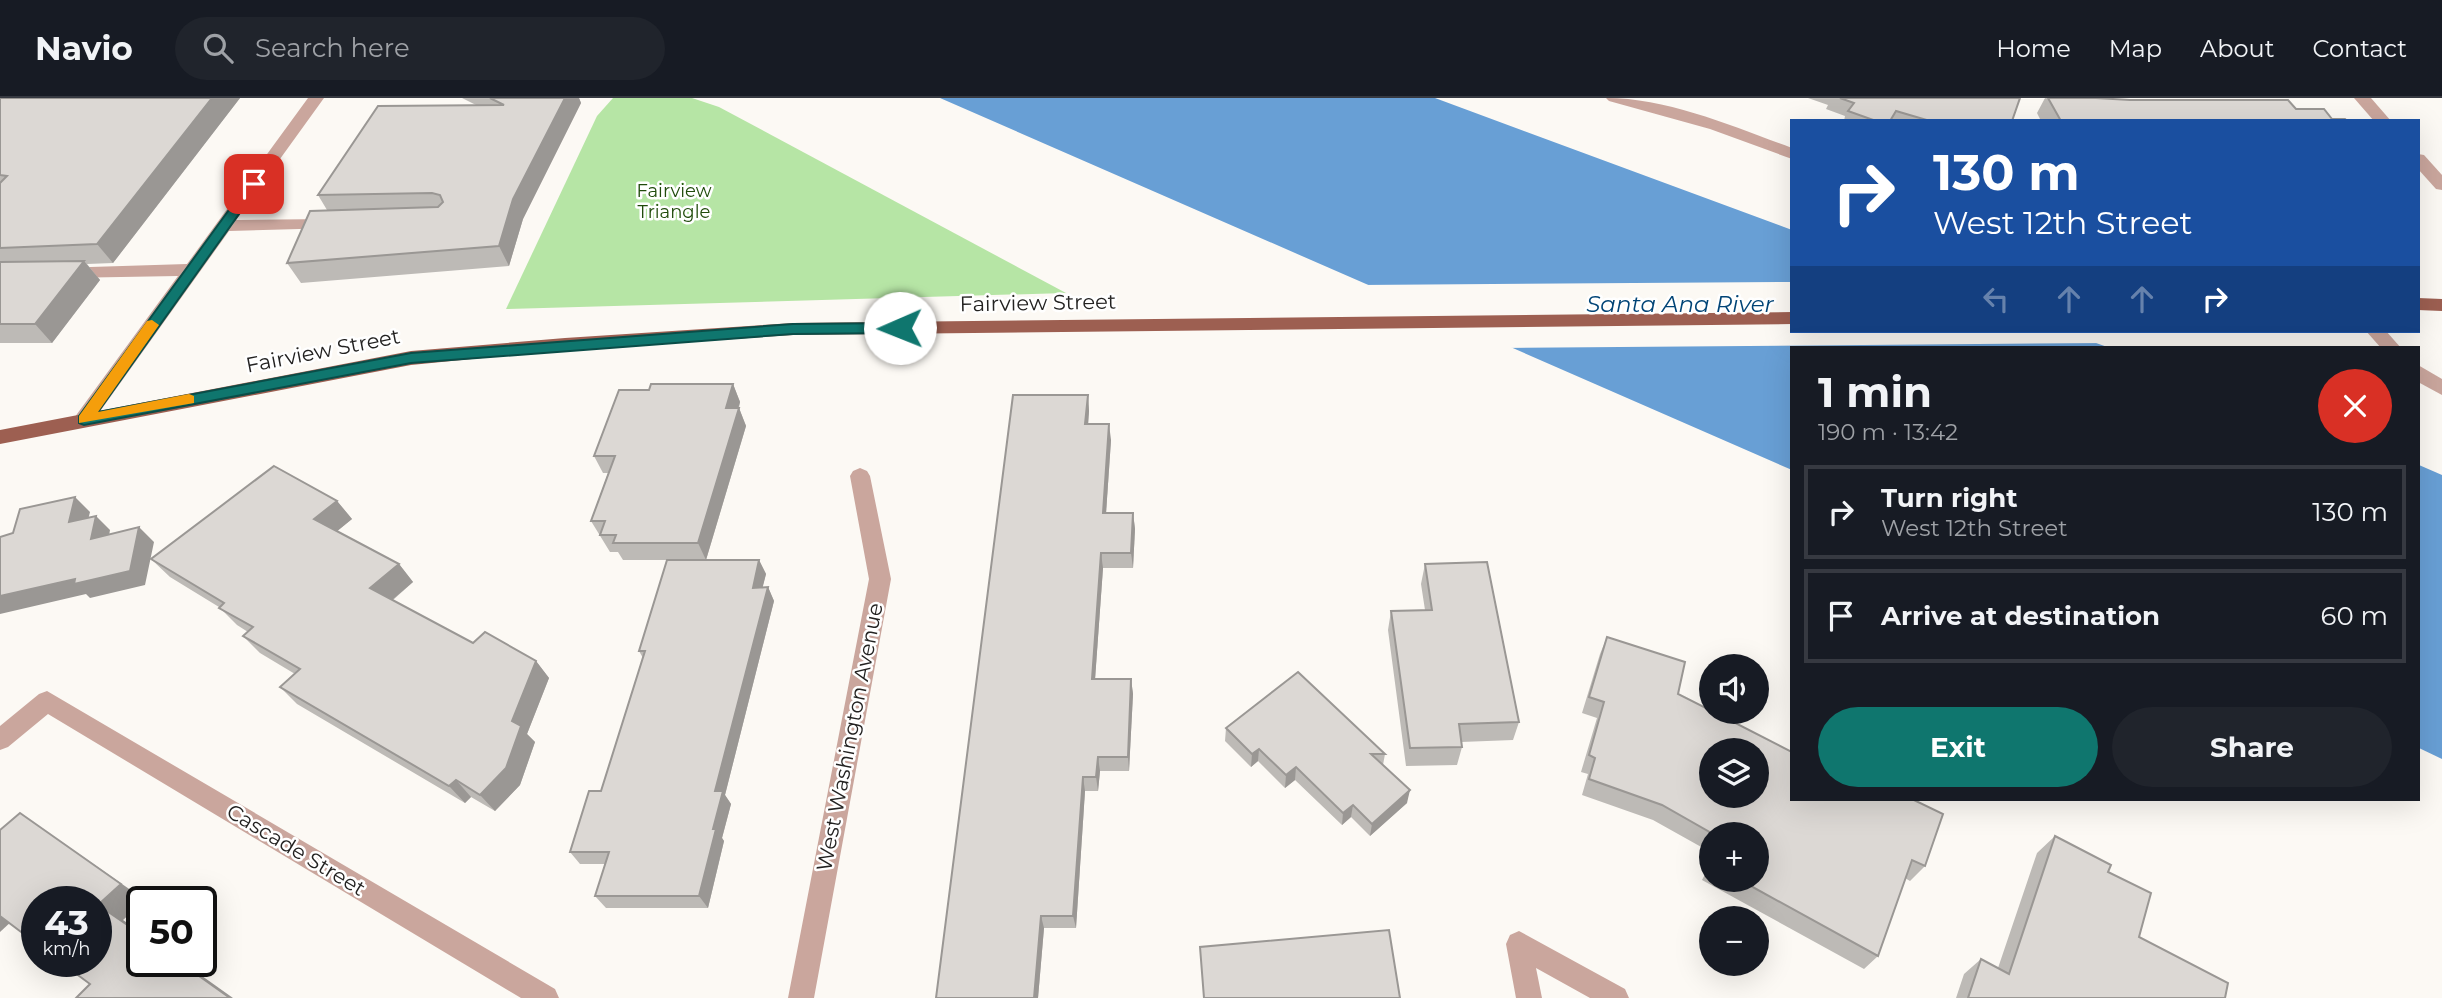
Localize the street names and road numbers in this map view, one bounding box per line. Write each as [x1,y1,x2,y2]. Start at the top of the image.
street label: Fairview Street [959,289,1116,316]
street label: Fairview Street [244,323,402,378]
street label: West Washington Avenue [811,601,888,873]
street label: Cascade Street [222,798,370,901]

